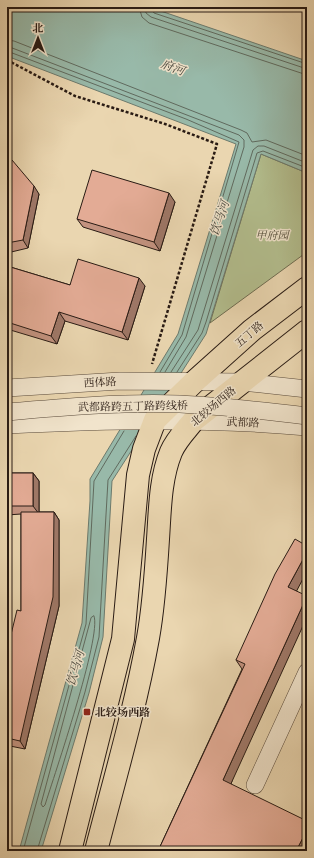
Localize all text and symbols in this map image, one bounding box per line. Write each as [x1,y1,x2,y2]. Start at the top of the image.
north arrow [18,18,58,58]
text: 北 [33,21,44,35]
water label: 府河 [159,56,189,79]
water label: 饮马河 [206,197,233,237]
park label: 甲府园 [256,228,290,242]
street label: 五丁路 [232,318,266,350]
street label: 西体路 [83,374,117,390]
street label: 北较场西路 [187,383,239,429]
street label: 武都路跨五丁路跨线桥 [78,398,188,414]
street label: 武都路 [226,414,260,430]
water label: 饮马河 [63,647,88,687]
place label: 北较场西路 [95,705,150,719]
marker: 北较场西路 [82,707,92,717]

